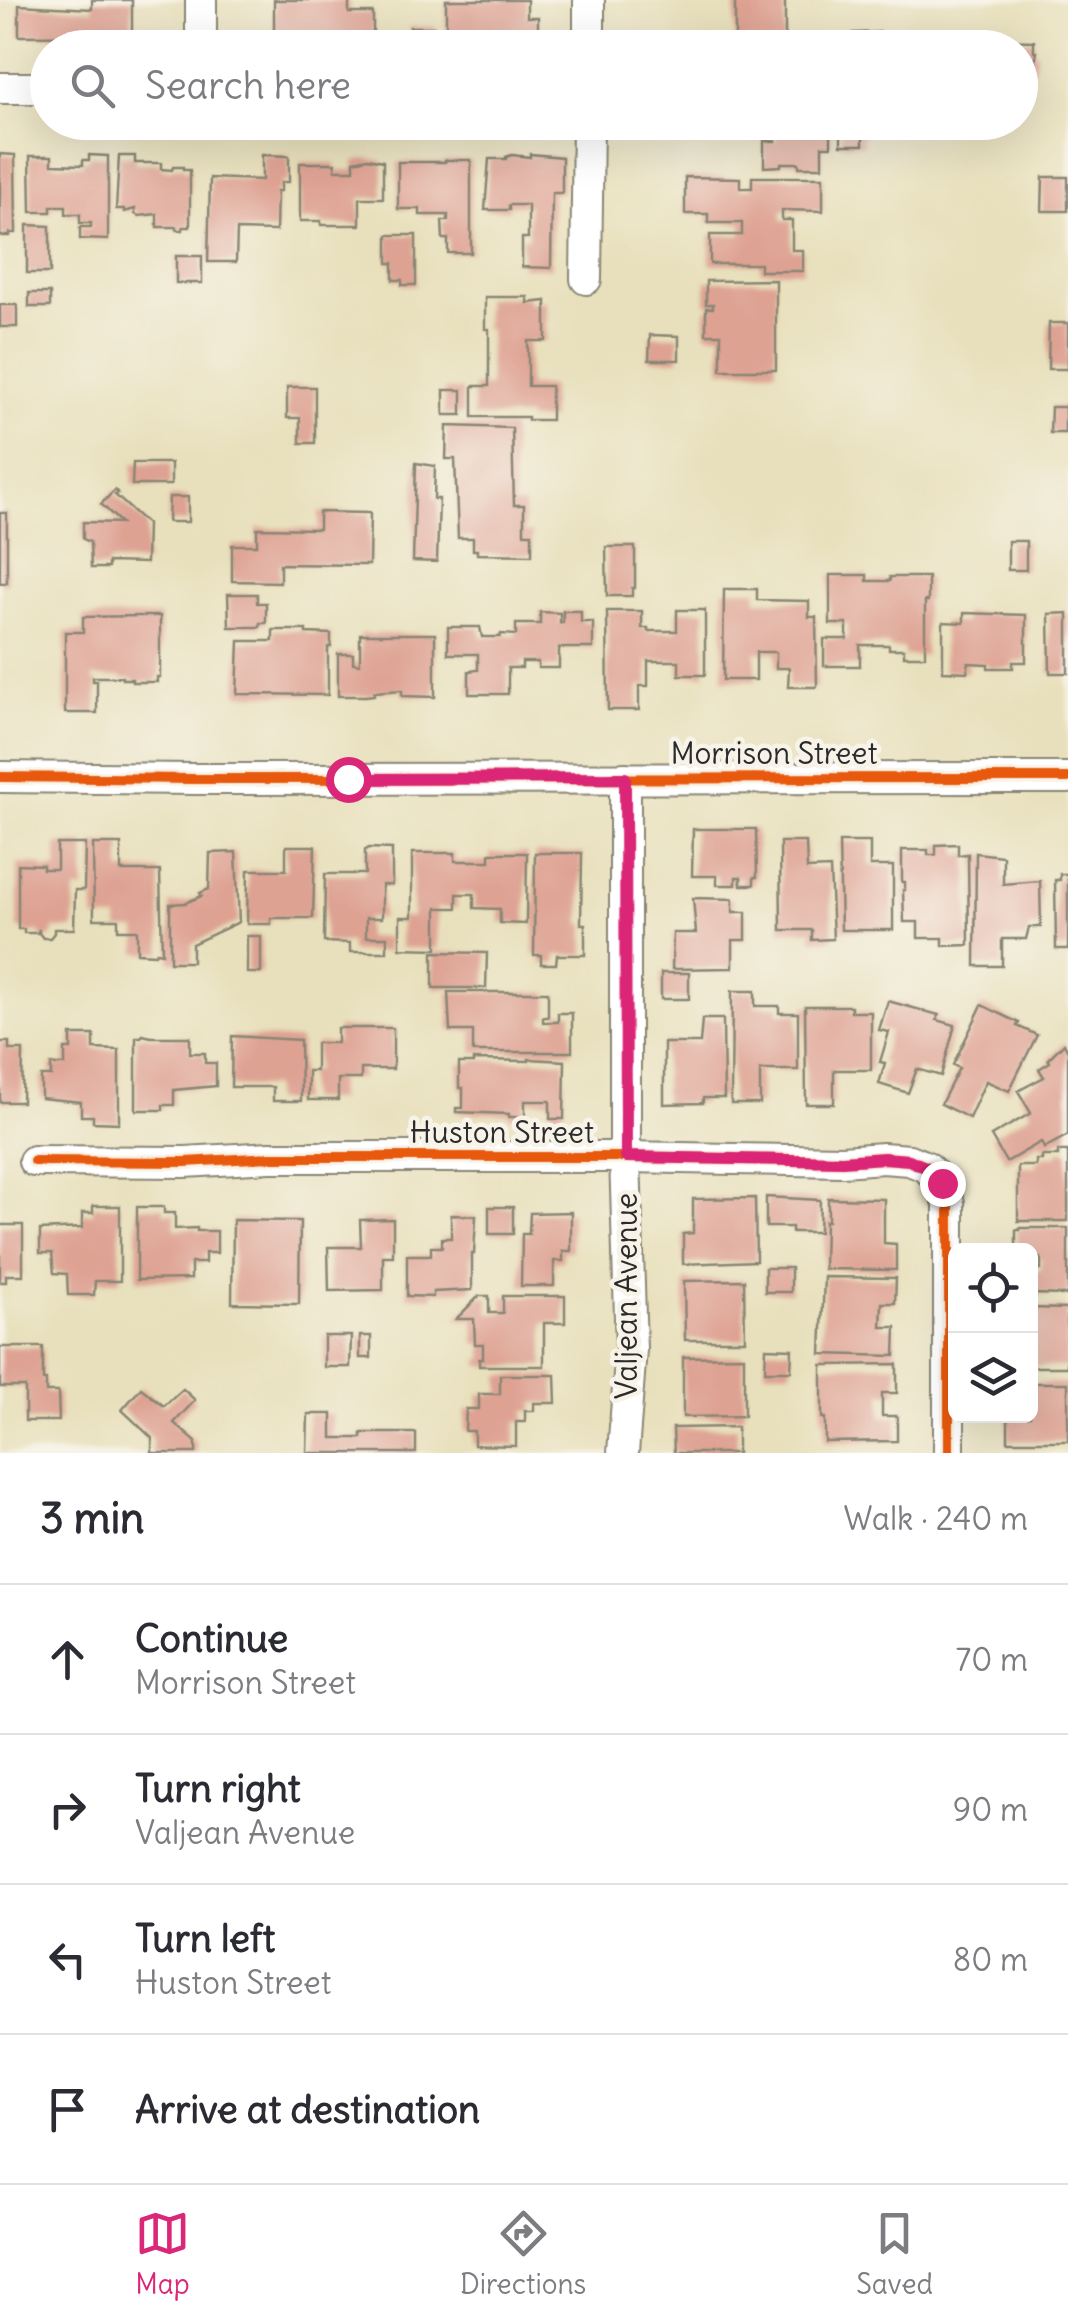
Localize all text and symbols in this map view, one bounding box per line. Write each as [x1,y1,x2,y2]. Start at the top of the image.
search box [30,30,1038,140]
icon: search [65,58,120,113]
text: Search here [145,62,351,109]
street label: Morrison Street [670,734,878,772]
route start [326,757,372,803]
street label: Huston Street [410,1113,594,1151]
route end [920,1161,966,1207]
street label: Valjean Avenue [607,1193,645,1399]
map controls [948,1243,1038,1423]
button: locate [948,1243,1038,1333]
button: layers [948,1333,1038,1423]
text: 3 min [40,1492,144,1544]
text: Walk · 240 m [844,1498,1028,1539]
text: Continue [135,1615,288,1662]
icon: ahead [40,1632,95,1687]
text: 70 m [956,1639,1028,1680]
text: Morrison Street [135,1662,356,1703]
text: Turn right [135,1765,301,1812]
icon: right [40,1782,95,1837]
text: 90 m [953,1789,1028,1830]
text: Valjean Avenue [135,1812,355,1853]
text: Turn left [135,1915,275,1962]
icon: left [40,1932,95,1987]
text: 80 m [953,1939,1028,1980]
text: Huston Street [135,1962,332,2003]
icon: arrive [40,2082,95,2137]
text: Arrive at destination [135,2086,480,2133]
tab: Map [135,2206,190,2302]
tab: Directions [460,2206,586,2302]
tab: Saved [856,2206,933,2302]

